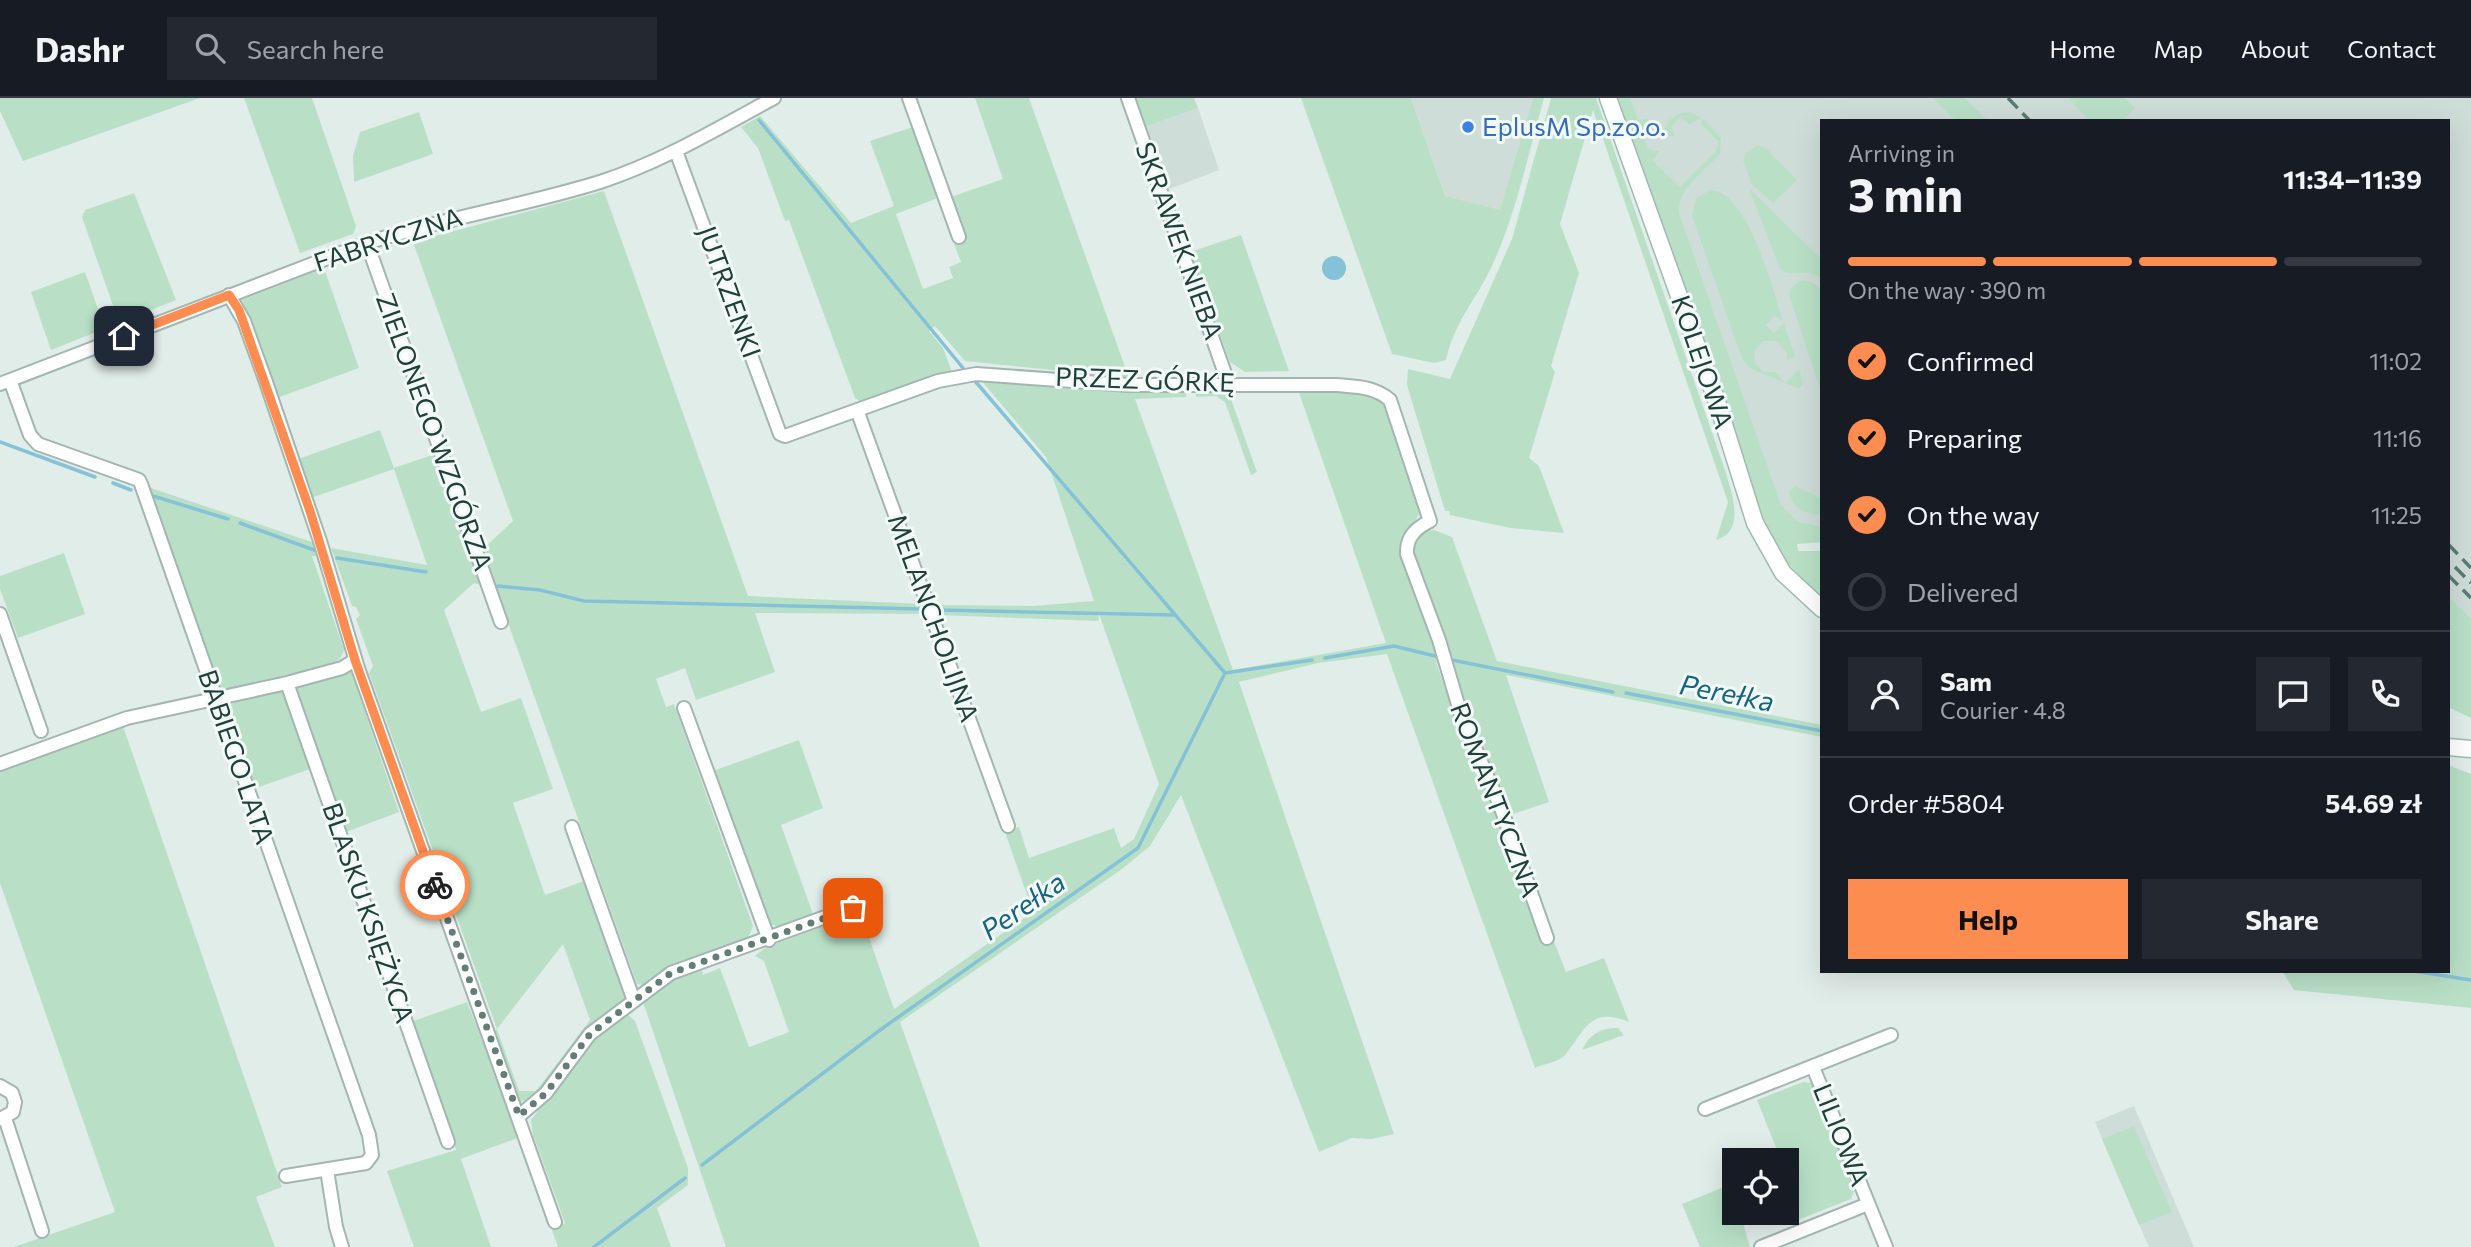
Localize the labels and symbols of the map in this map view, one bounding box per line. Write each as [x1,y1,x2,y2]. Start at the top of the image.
place label: EplusM Sp.zo.o. [1482,110,1666,141]
marker: EplusM Sp.zo.o. [1460,119,1476,135]
street label: SKRAWEK NIEBA [1130,138,1230,343]
street label: FABRYCZNA [309,200,466,277]
street label: JUTRZENKI [692,221,769,362]
street label: ZIELONEGO WZGÓRZA [371,289,500,574]
street label: KOLEJOWA [1666,291,1741,432]
pin [94,306,154,366]
street label: PRZEZ GÓRKĘ [1055,360,1235,397]
street label: MELANCHOLIJNA [882,509,986,726]
street label: BABIEGO LATA [193,665,282,848]
water label: Perełka [1677,666,1777,718]
street label: ROMANTYCZNA [1445,698,1548,901]
street label: BLASKU KSIĘŻYCA [317,798,422,1027]
courier [400,850,470,920]
water label: Perełka [974,864,1071,946]
pin [823,878,883,938]
street label: LILIOWA [1808,1079,1877,1190]

